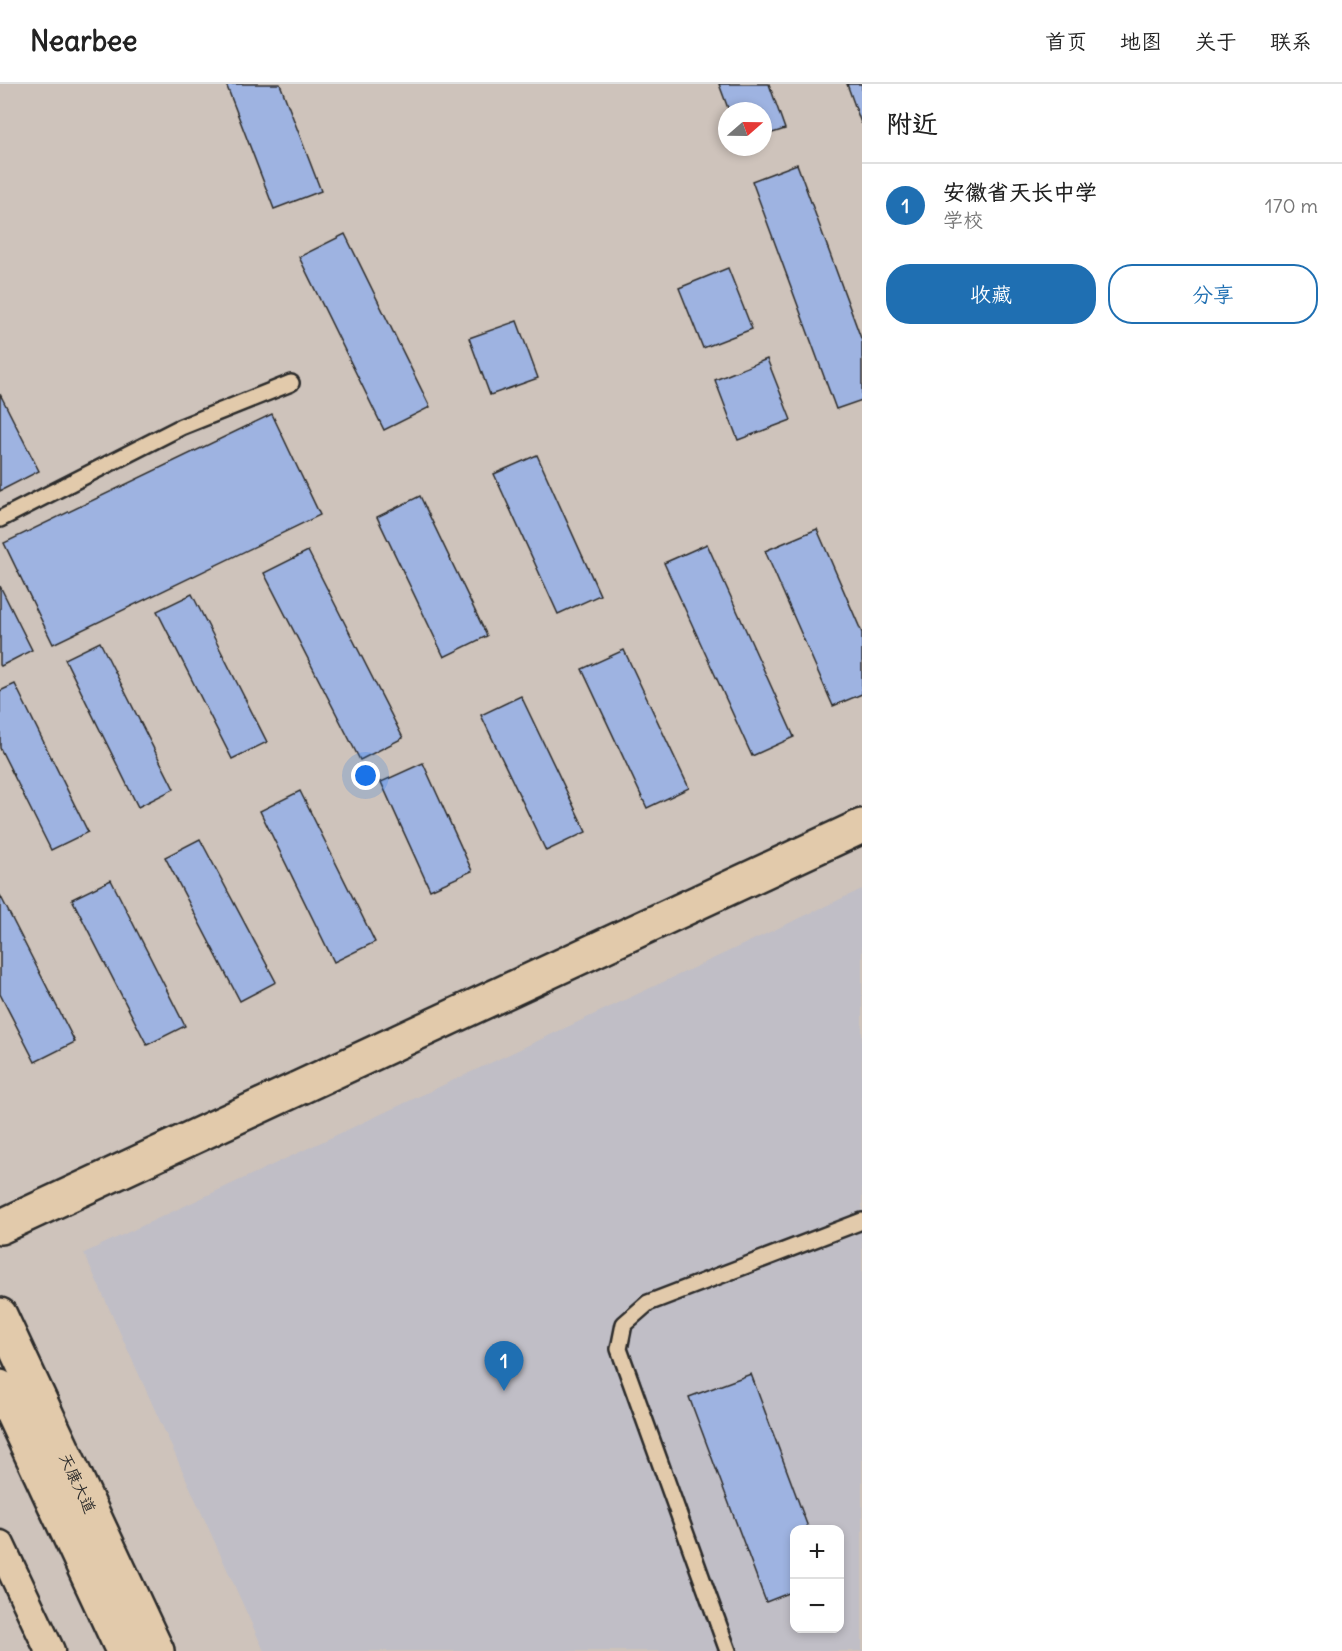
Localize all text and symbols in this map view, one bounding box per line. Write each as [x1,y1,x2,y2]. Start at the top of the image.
text: Nearbee [30,23,137,59]
text: 首页 [1045,28,1087,55]
text: 地图 [1120,28,1162,55]
text: 关于 [1195,28,1237,55]
text: 联系 [1270,28,1312,55]
north arrow [718,102,772,156]
text: 附近 [886,107,938,140]
text: 安徽省天长中学 [943,178,1097,206]
text: 1 [902,193,909,218]
text: 170 m [1265,193,1318,218]
text: 学校 [943,207,983,232]
button: 收藏 [886,264,1096,324]
button: 分享 [1108,264,1318,324]
your location [351,761,380,790]
pin: 1 [484,1342,524,1391]
street label: 天康大道 [55,1450,101,1516]
map controls [790,1525,844,1633]
button: + [790,1525,844,1579]
button: − [790,1579,844,1633]

